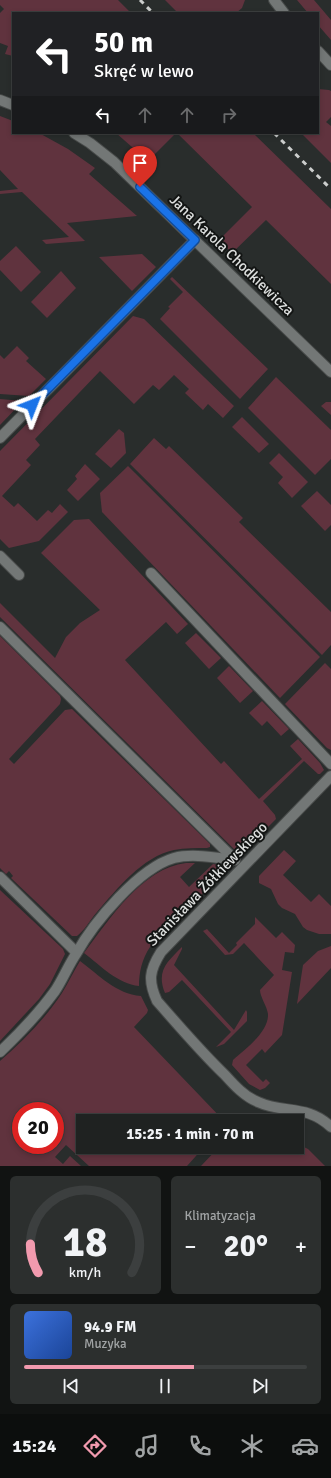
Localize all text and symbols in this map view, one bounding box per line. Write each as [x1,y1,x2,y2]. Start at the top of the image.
text: 50 m [94,26,153,60]
icon: left [28,28,80,80]
text: Skręć w lewo [94,60,194,82]
icon: left [92,104,114,126]
icon: ahead [134,104,156,126]
icon: ahead [176,104,198,126]
icon: right [218,104,240,126]
pin [123,146,157,187]
icon: arrive [129,152,151,174]
street label: Jana Karola Chodkiewicza [166,191,298,319]
position arrow [11,384,53,426]
street label: Stanisława Żółkiewskiego [143,818,271,950]
speed limit sign: 20 [12,1102,64,1154]
text: 15:25 · 1 min · 70 m [126,1125,254,1143]
text: Klimatyzacja [185,1208,256,1224]
text: 18 [63,1217,108,1268]
text: 20° [224,1228,268,1265]
text: − [185,1233,196,1260]
text: + [295,1233,307,1260]
text: km/h [69,1264,101,1281]
text: 94.9 FM [84,1318,136,1336]
text: Muzyka [84,1336,127,1352]
icon: previous [60,1375,82,1397]
icon: pause [154,1375,176,1397]
icon: next [249,1375,271,1397]
icon: directions [81,1432,109,1460]
icon: music [133,1432,161,1460]
icon: phone [186,1432,214,1460]
icon: climate [238,1432,266,1460]
icon: car [291,1432,319,1460]
text: 15:24 [12,1435,56,1457]

